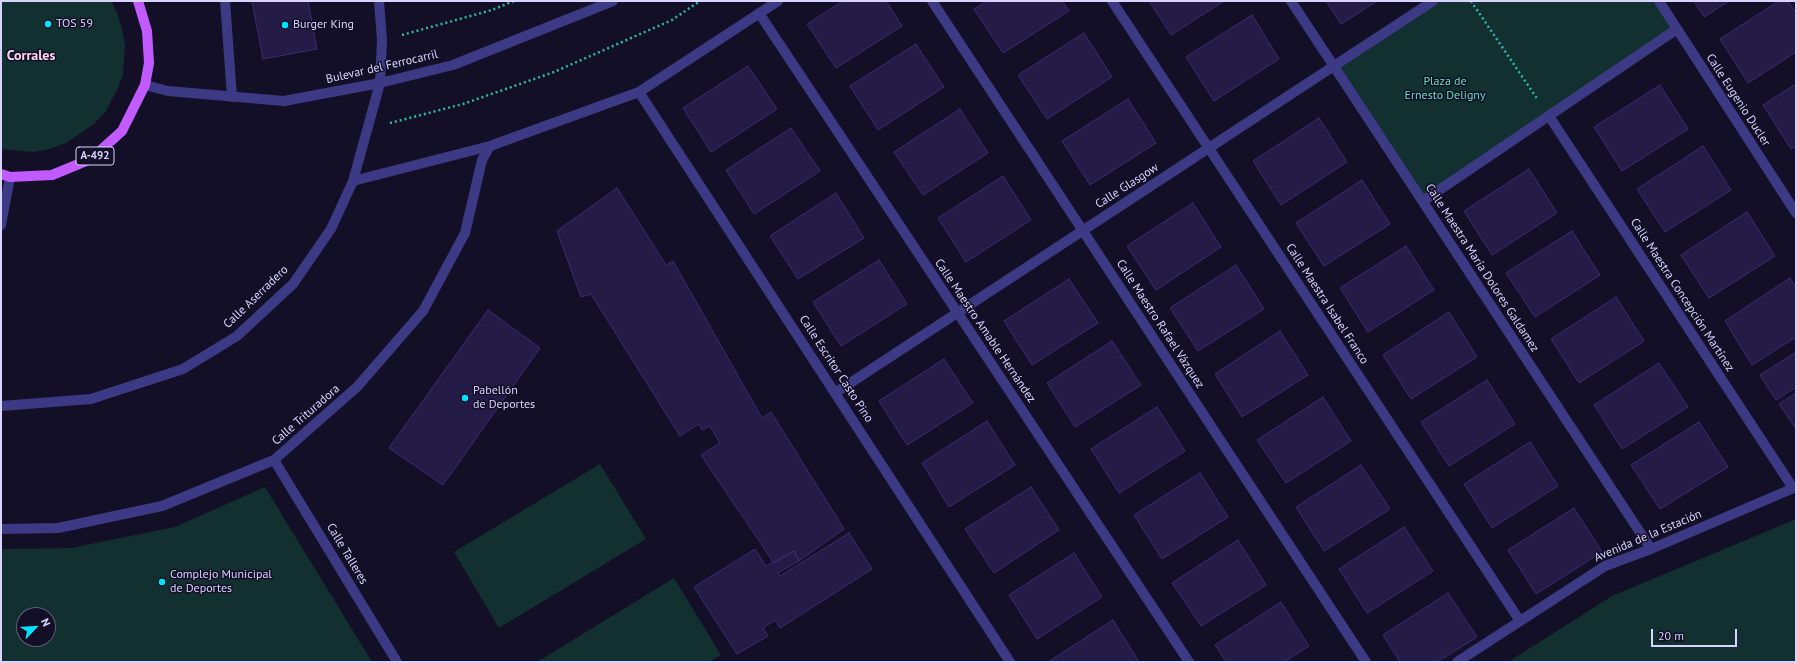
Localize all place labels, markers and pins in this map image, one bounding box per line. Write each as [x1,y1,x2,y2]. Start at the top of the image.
place label: TOS 59 [56,17,93,31]
place label: Burger King [293,18,354,32]
marker: TOS 59 [43,19,53,29]
marker: Burger King [280,20,290,30]
place label: Pabellón de Deportes [473,384,535,412]
marker: Pabellón de Deportes [460,393,470,403]
place label: Complejo Municipal de Deportes [170,568,272,596]
marker: Complejo Municipal de Deportes [157,577,167,587]

